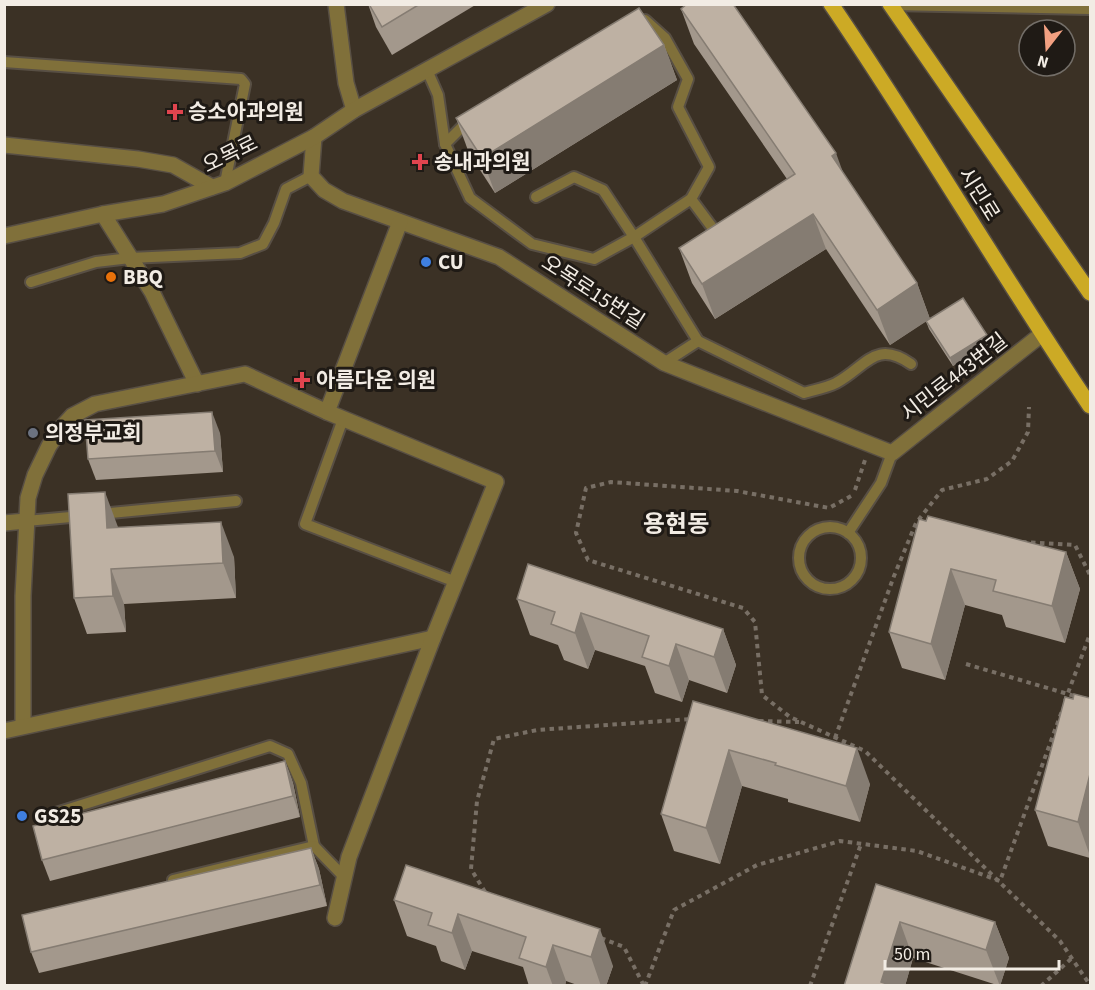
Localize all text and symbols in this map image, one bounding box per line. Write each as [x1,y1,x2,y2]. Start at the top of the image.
north arrow [1017,18,1077,78]
text: N [1035,49,1051,73]
place label: 승소아과의원 [188,97,304,127]
marker: 승소아과의원 [166,103,184,121]
street label: 오목로 [197,128,263,180]
place label: 송내과의원 [434,147,531,177]
marker: 송내과의원 [411,153,429,171]
street label: 시민로 [951,161,1007,227]
place label: CU [438,247,464,277]
street label: 오목로15번길 [536,247,650,337]
marker: CU [419,255,433,269]
place label: BBQ [123,262,163,292]
marker: BBQ [104,270,118,284]
street label: 시민로443번길 [894,326,1014,428]
place label: 아름다운 의원 [316,365,436,395]
marker: 아름다운 의원 [293,371,311,389]
place label: 의정부교회 [45,418,142,448]
marker: 의정부교회 [26,426,40,440]
district label: 용현동 [643,507,709,542]
place label: GS25 [34,801,81,831]
marker: GS25 [15,809,29,823]
scale bar [885,933,1059,971]
text: 50 m [894,942,930,967]

